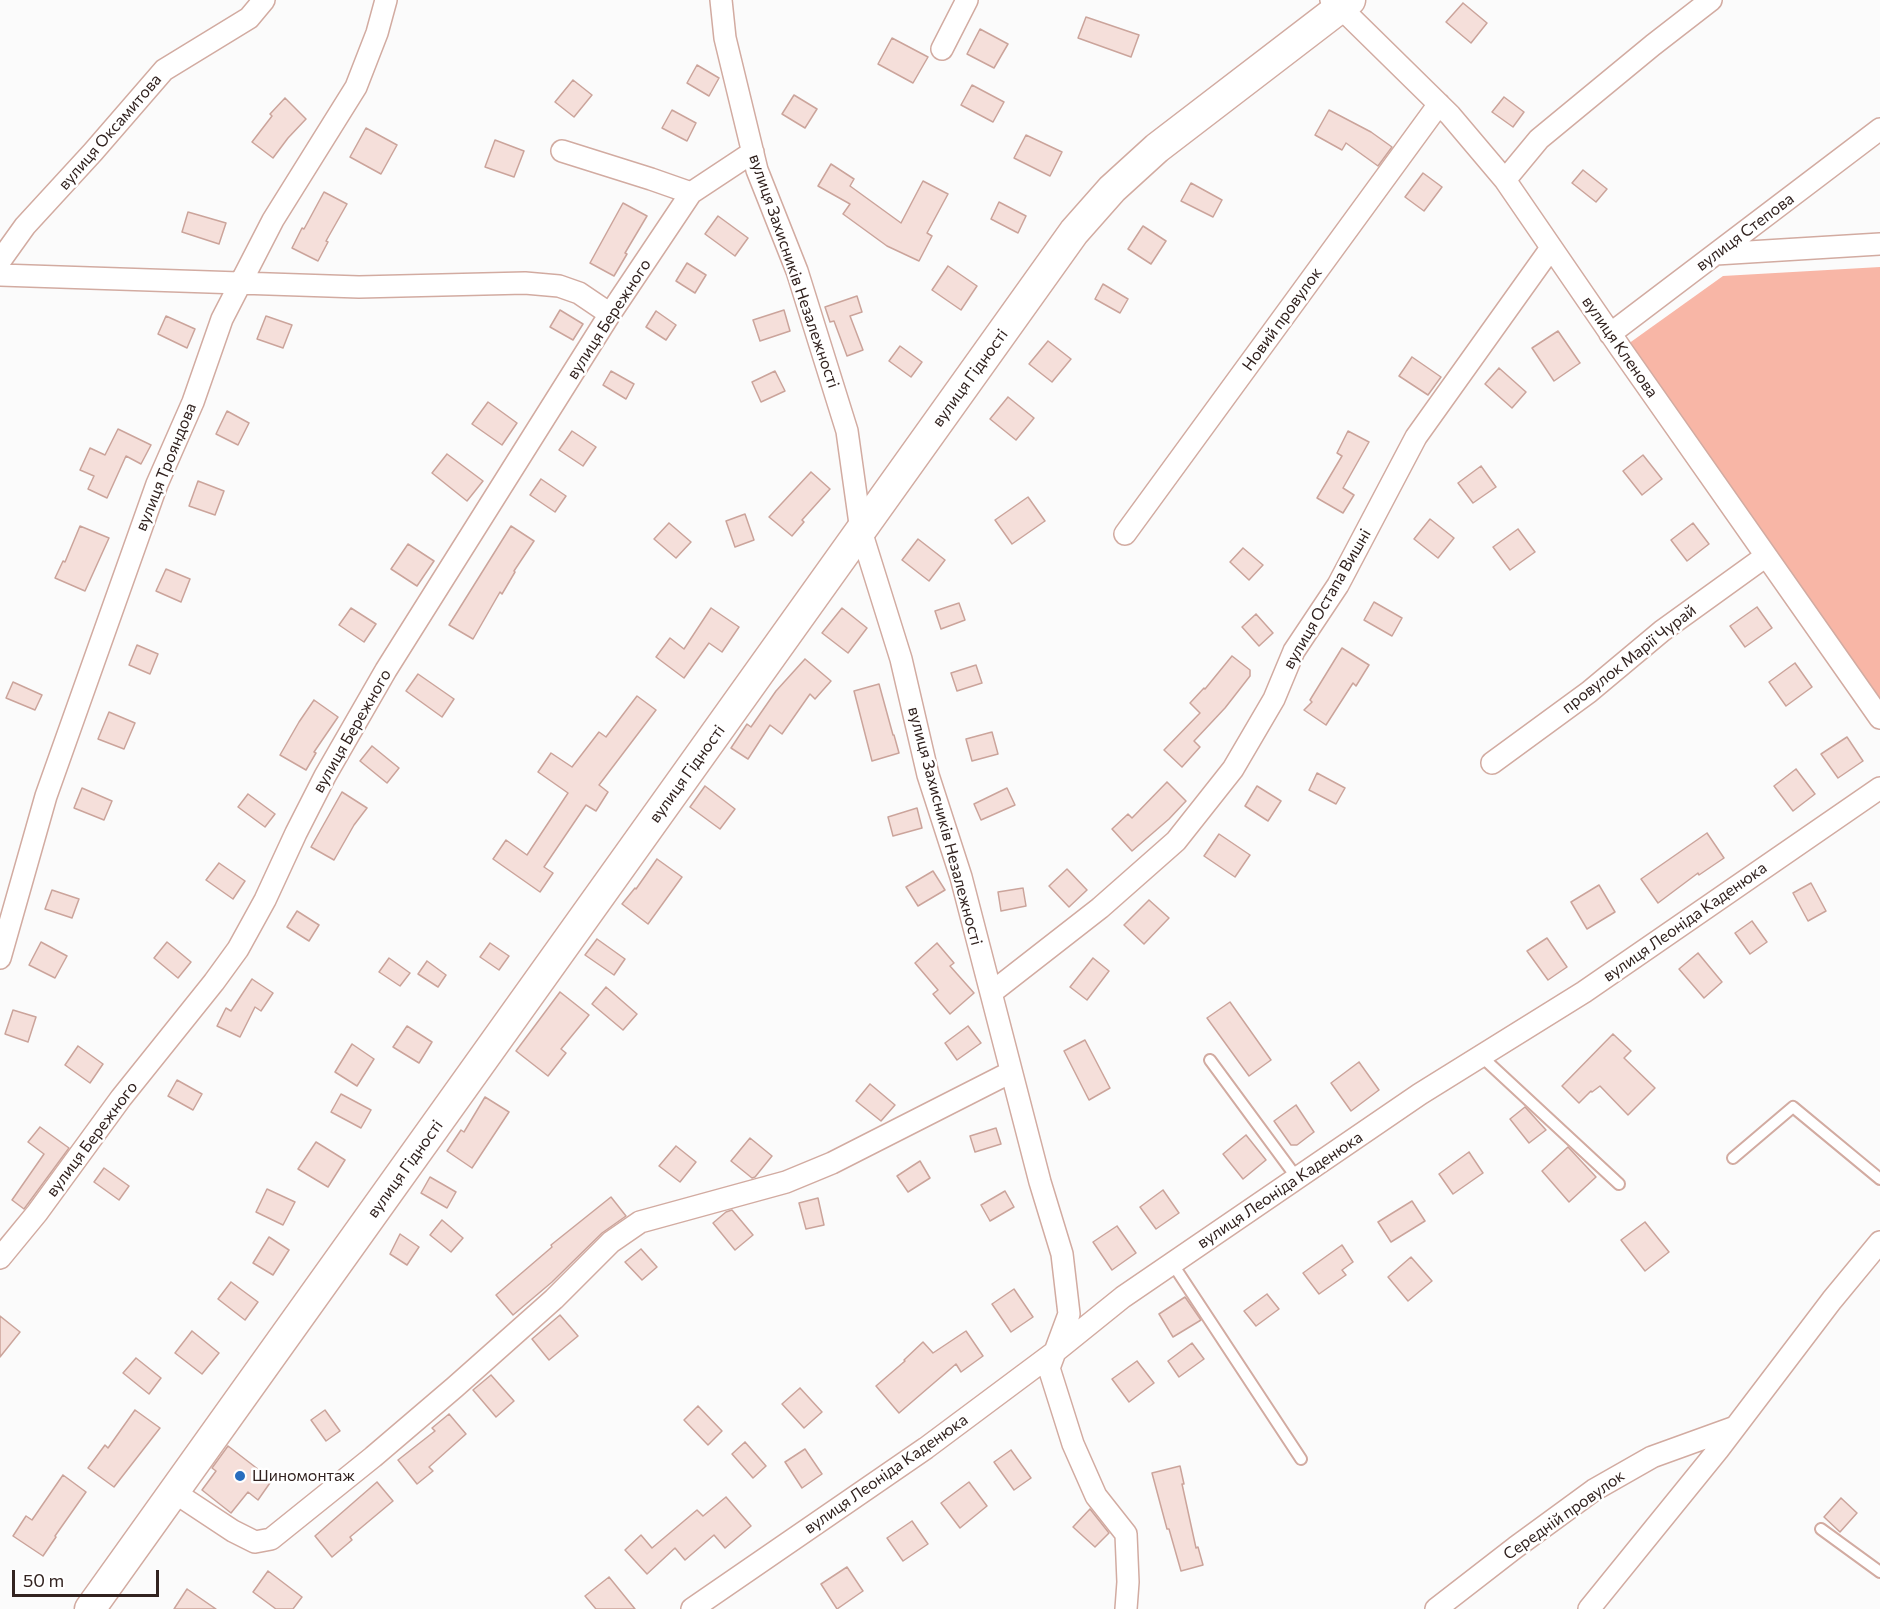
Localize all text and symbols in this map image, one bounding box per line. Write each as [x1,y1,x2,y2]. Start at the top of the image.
street label: вулиця Оксамитова [54,70,166,194]
street label: вулиця Захисників Незалежності [745,152,843,390]
street label: вулиця Степова [1692,189,1798,275]
street label: вулиця Бережного [563,255,655,383]
street label: Новий провулок [1238,264,1326,374]
street label: вулиця Кленова [1578,293,1662,401]
street label: вулиця Гідності [928,325,1012,431]
street label: вулиця Трояндова [132,400,200,534]
street label: вулиця Остапа Вишні [1279,525,1375,673]
street label: провулок Марії Чурай [1558,601,1700,717]
street label: вулиця Бережного [309,666,395,796]
street label: вулиця Захисників Незалежності [904,705,986,947]
street label: вулиця Гідності [645,721,729,827]
street label: вулиця Леоніда Каденюка [1600,858,1770,986]
street label: вулиця Бережного [42,1078,142,1200]
street label: вулиця Гідності [363,1116,447,1222]
street label: вулиця Леоніда Каденюка [1194,1127,1366,1253]
street label: вулиця Леоніда Каденюка [801,1410,971,1538]
place label: Шиномонтаж [252,1466,355,1486]
street label: Середній провулок [1500,1466,1628,1564]
marker: Шиномонтаж [233,1469,247,1483]
scale bar [15,1558,162,1596]
text: 50 m [23,1569,64,1591]

